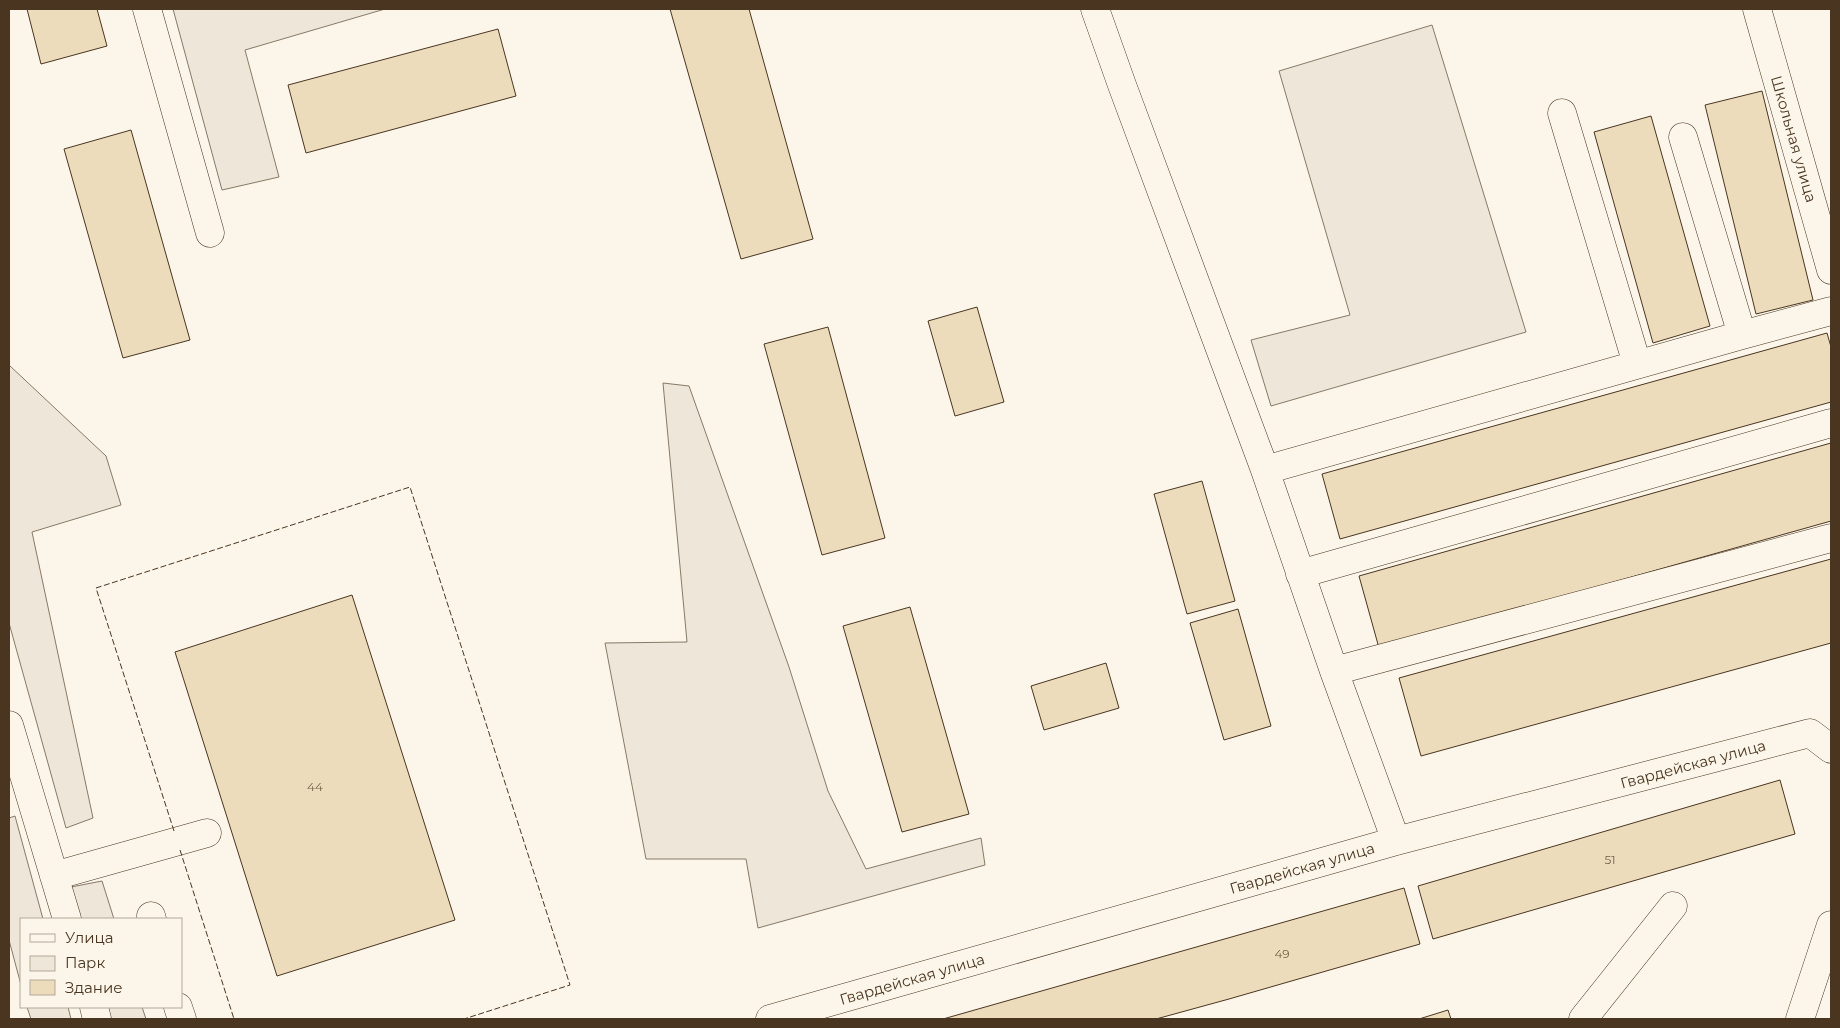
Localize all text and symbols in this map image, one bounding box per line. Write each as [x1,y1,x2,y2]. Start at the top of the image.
street label: Школьная улица [1767,73,1821,205]
street label: Гвардейская улица [1618,735,1768,793]
house number: 44 [307,779,323,794]
street label: Гвардейская улица [1227,838,1377,898]
house number: 51 [1604,852,1616,867]
legend [20,918,182,1008]
text: Улица [65,928,113,947]
house number: 49 [1274,946,1290,961]
street label: Гвардейская улица [837,949,987,1009]
text: Парк [65,953,105,972]
text: Здание [65,978,123,997]

